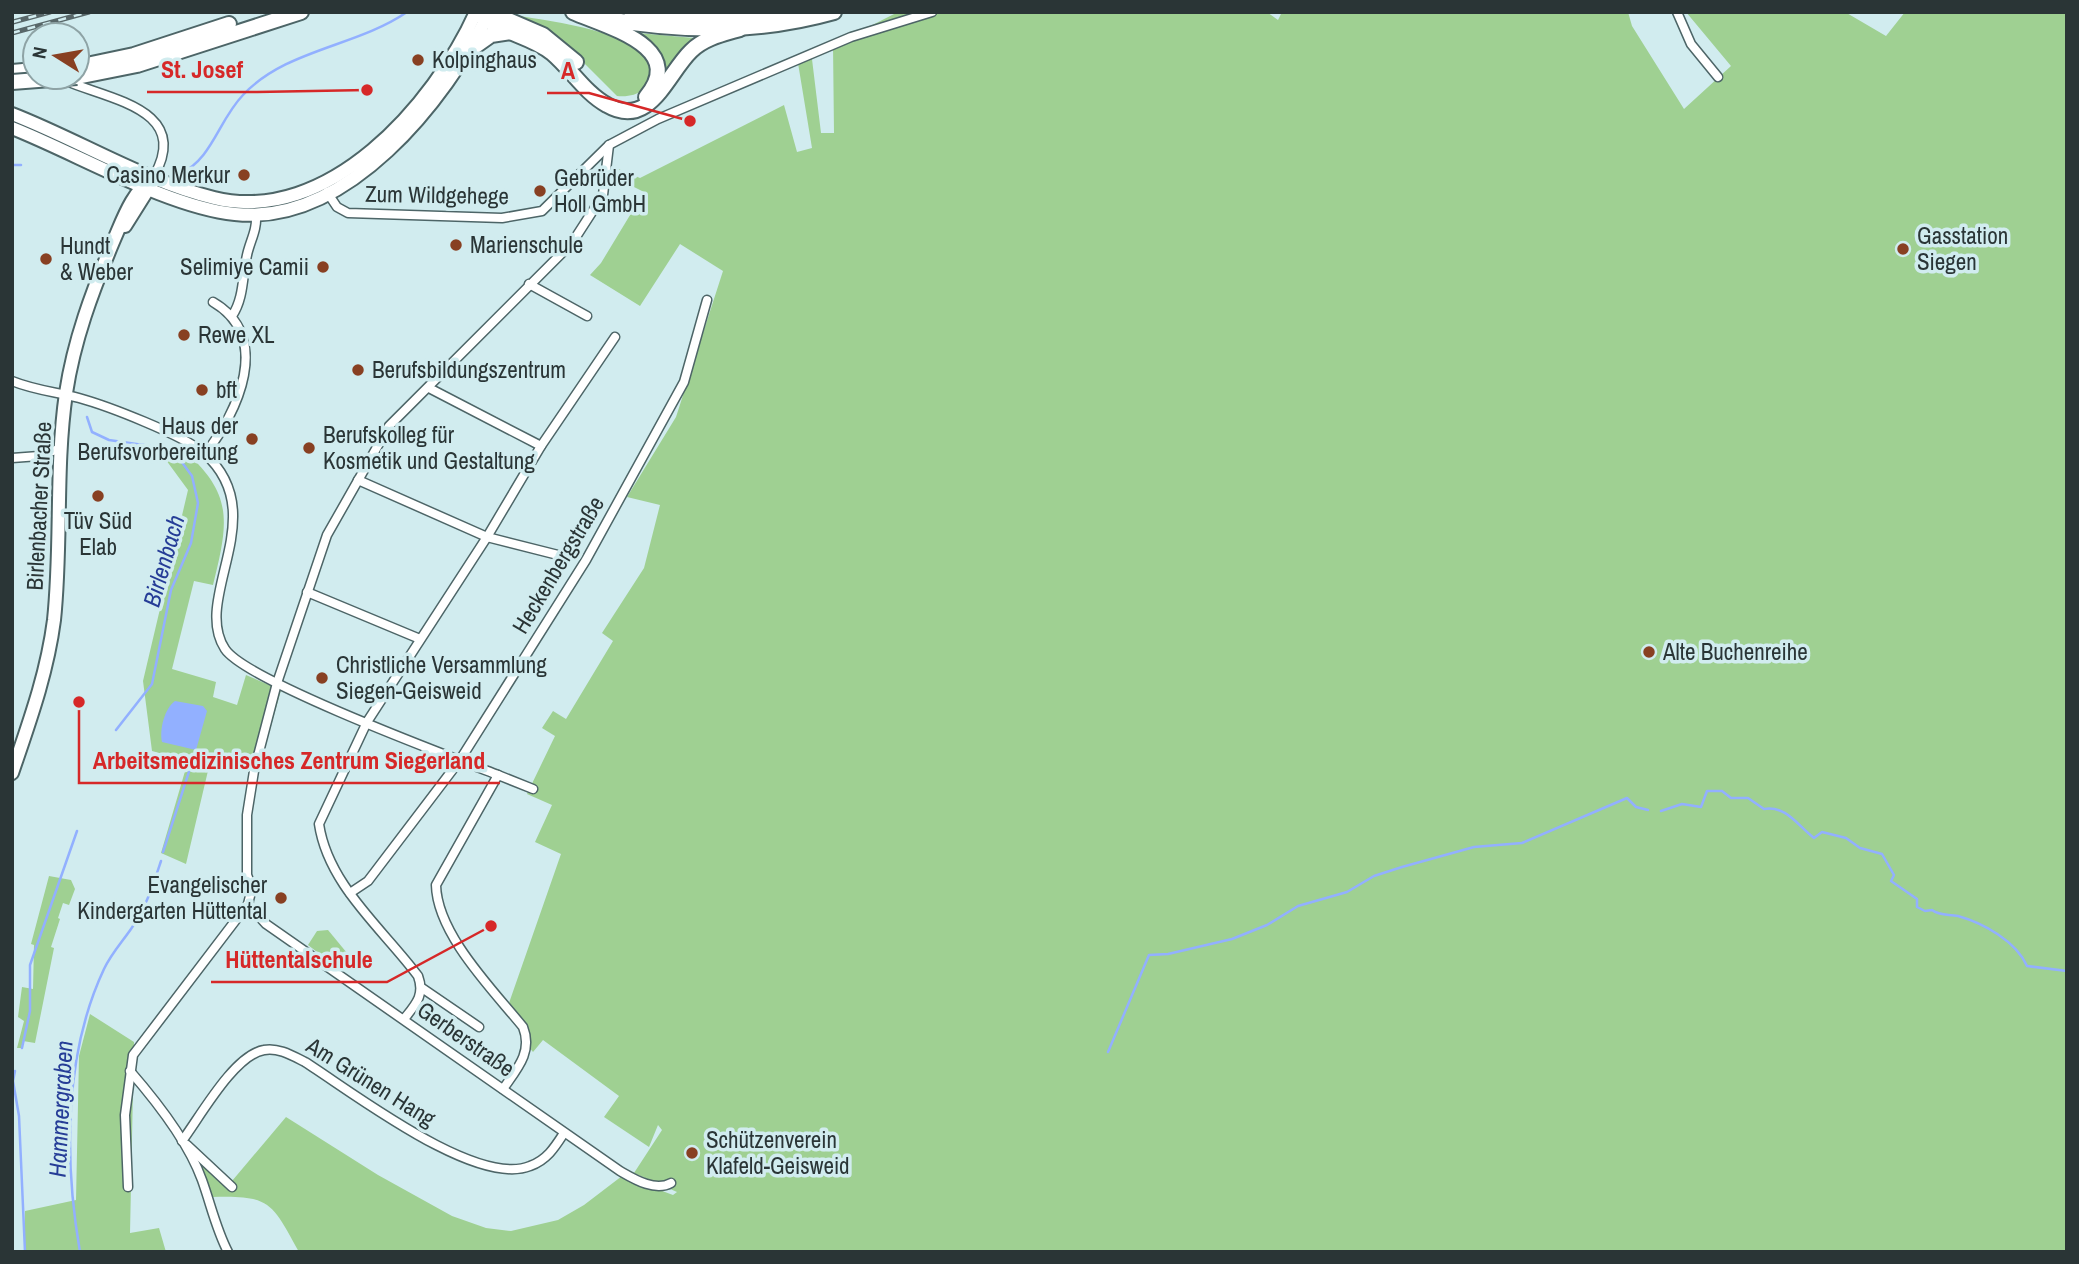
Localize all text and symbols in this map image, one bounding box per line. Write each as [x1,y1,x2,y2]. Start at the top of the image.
north arrow [21,21,91,91]
place label: Kolpinghaus [432,44,537,75]
text: N [25,45,53,61]
callout: St. Josef [147,47,257,92]
callout: A [547,48,589,93]
marker: Kolpinghaus [410,52,426,68]
text: St. Josef [161,53,243,85]
text: A [561,54,576,86]
place label: Casino Merkur [106,159,231,190]
place label: Gebrüder Holl GmbH [554,162,646,219]
marker: Casino Merkur [236,167,252,183]
street label: Zum Wildgehege [365,178,509,211]
marker: Gebrüder Holl GmbH [532,183,548,199]
place label: Gasstation Siegen [1917,220,2008,277]
place label: Marienschule [470,229,583,260]
place label: Hundt & Weber [60,230,134,287]
marker: Marienschule [448,237,464,253]
marker: Gasstation Siegen [1895,241,1911,257]
marker: Hundt & Weber [38,251,54,267]
place label: Selimiye Camii [180,251,309,282]
marker: Selimiye Camii [315,259,331,275]
place label: Rewe XL [198,319,275,350]
marker: Rewe XL [176,327,192,343]
place label: Berufsbildungszentrum [372,354,566,385]
marker: Berufsbildungszentrum [350,362,366,378]
place label: bft [216,374,237,405]
marker: bft [194,382,210,398]
place label: Haus der Berufsvorbereitung [78,410,239,467]
place label: Berufskolleg für Kosmetik und Gestaltung [323,419,535,476]
street label: Birlenbacher Straße [19,421,58,591]
marker: Haus der Berufsvorbereitung [244,431,260,447]
marker: Berufskolleg für Kosmetik und Gestaltung [301,440,317,456]
marker: Tüv Süd Elab [90,488,106,504]
street label: Heckenbergstraße [504,490,611,639]
place label: Tüv Süd Elab [64,505,132,562]
water label: Birlenbach [135,511,191,610]
place label: Alte Buchenreihe [1662,636,1808,667]
marker: Alte Buchenreihe [1641,644,1657,660]
place label: Christliche Versammlung Siegen-Geisweid [336,649,547,706]
marker: Christliche Versammlung Siegen-Geisweid [314,670,330,686]
callout: Arbeitsmedizinisches Zentrum Siegerland [79,738,500,783]
text: Arbeitsmedizinisches Zentrum Siegerland [93,744,485,776]
place label: Evangelischer Kindergarten Hüttental [77,869,268,926]
marker: Evangelischer Kindergarten Hüttental [273,890,289,906]
callout: Hüttentalschule [211,937,387,982]
text: Hüttentalschule [225,943,373,975]
street label: Gerberstraße [411,994,521,1083]
street label: Am Grünen Hang [300,1029,442,1134]
water label: Hammergraben [40,1040,80,1178]
place label: Schützenverein Klafeld-Geisweid [706,1124,850,1181]
marker: Schützenverein Klafeld-Geisweid [684,1145,700,1161]

